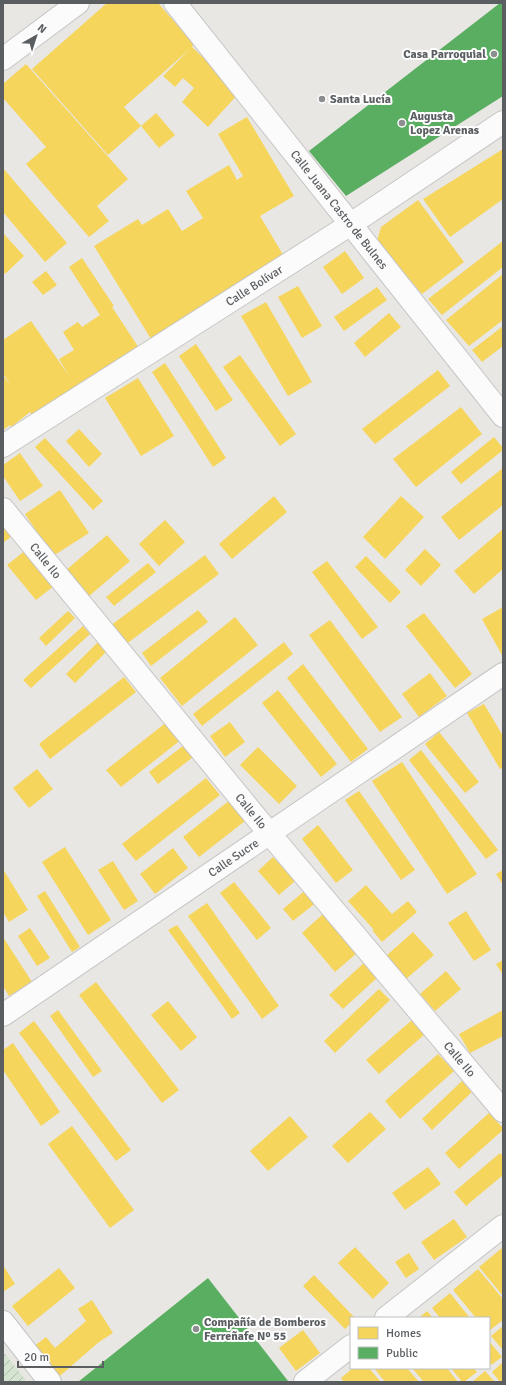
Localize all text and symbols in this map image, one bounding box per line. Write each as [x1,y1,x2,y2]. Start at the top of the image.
north arrow [16,16,56,56]
text: N [35,21,49,36]
place label: Casa Parroquial [403,47,486,62]
marker: Casa Parroquial [489,49,499,59]
place label: Santa Lucía [330,92,391,107]
marker: Santa Lucía [317,94,327,104]
place label: Augusta Lopez Arenas [410,109,480,138]
marker: Augusta Lopez Arenas [397,118,407,128]
street label: Calle Juana Castro de Bulnes [287,147,391,273]
street label: Calle Bolívar [223,262,286,310]
street label: Calle Ilo [26,540,64,582]
street label: Calle Ilo [232,791,270,832]
street label: Calle Sucre [206,836,262,881]
street label: Calle Ilo [440,1039,478,1080]
place label: Compañía de Bomberos Ferreñafe Nº 55 [204,1315,326,1344]
legend [350,1317,490,1369]
marker: Compañía de Bomberos Ferreñafe Nº 55 [191,1324,201,1334]
text: Homes [386,1326,421,1341]
scale bar [18,1343,103,1369]
text: Public [386,1346,418,1361]
text: 20 m [24,1350,49,1365]

